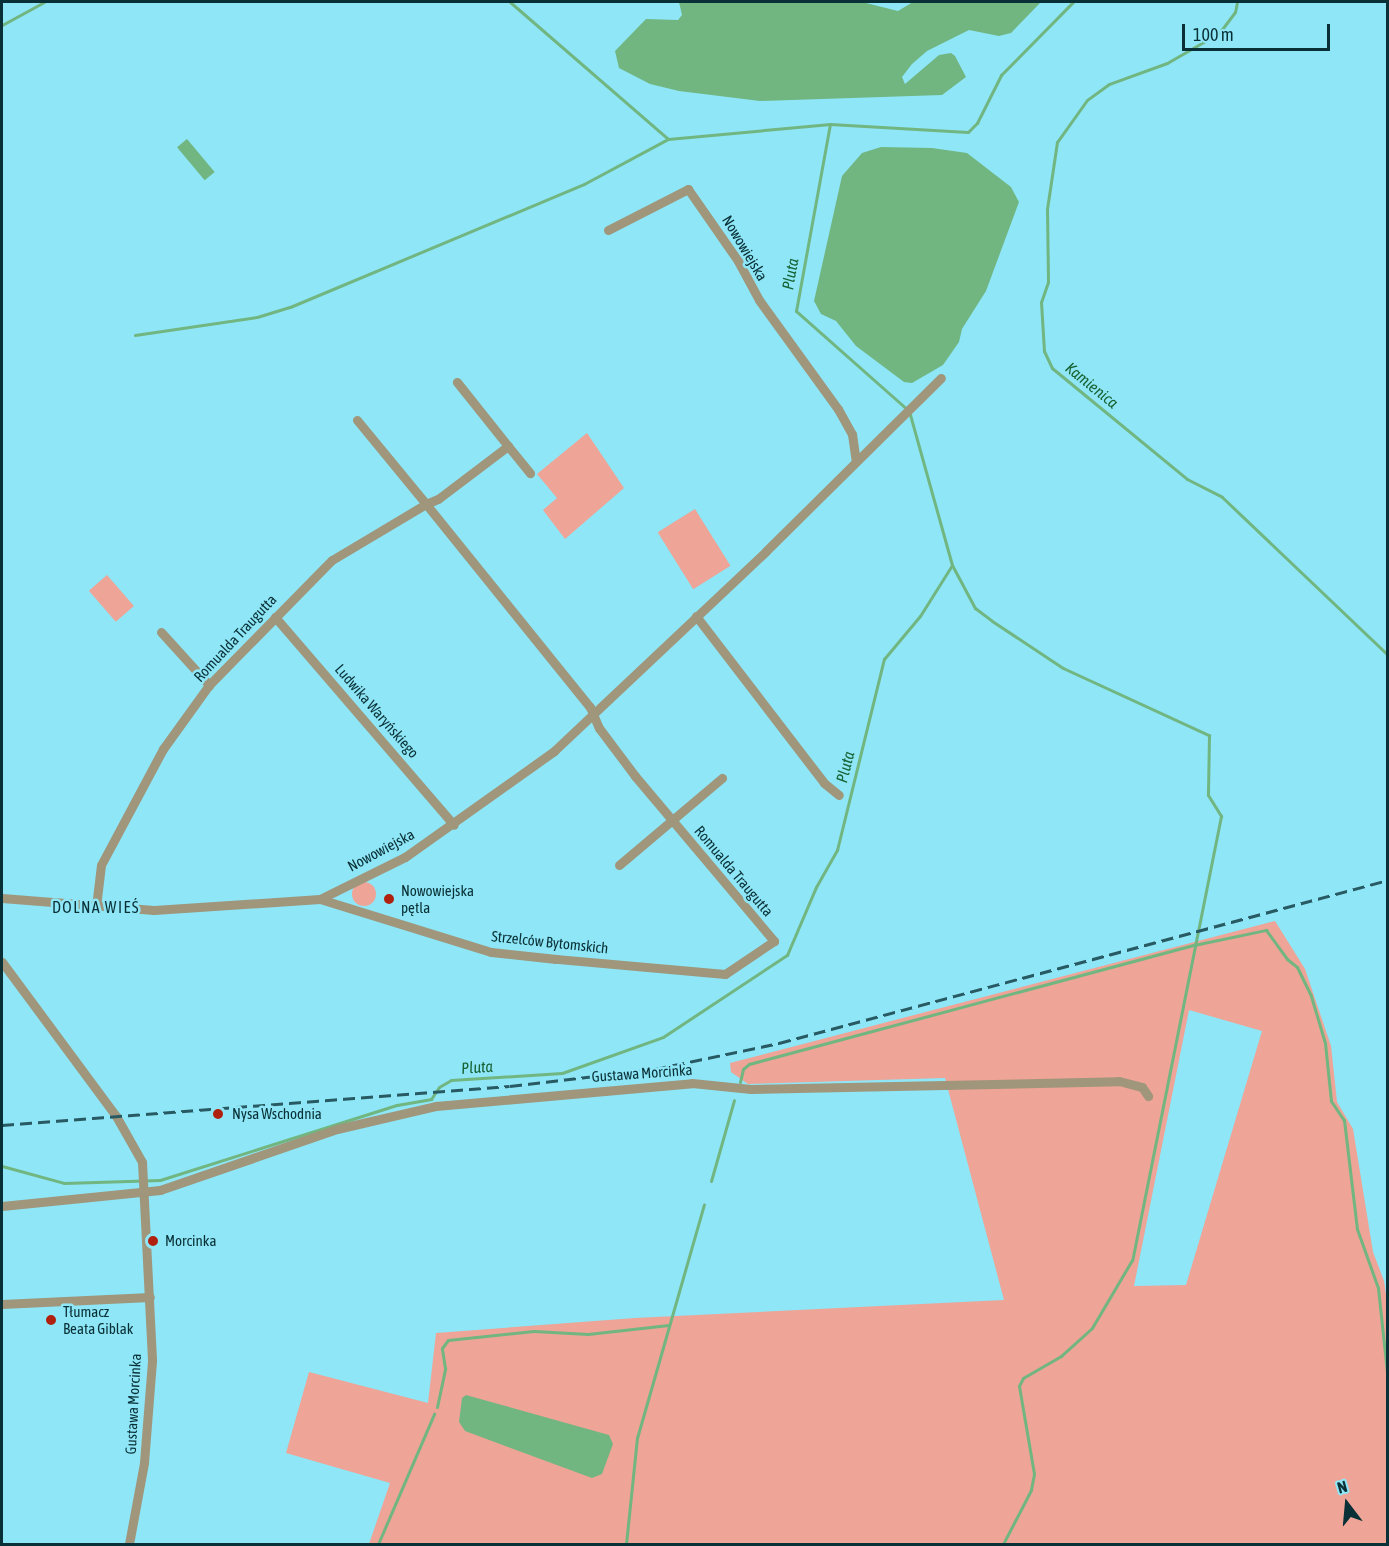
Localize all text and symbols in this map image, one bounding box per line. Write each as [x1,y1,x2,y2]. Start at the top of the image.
scale bar [1185,12,1334,50]
text: 100 m [1193,24,1234,45]
street label: Nowowiejska [718,212,772,284]
water label: Pluta [778,257,802,291]
water label: Kamienica [1062,358,1122,412]
street label: Romualda Traugutta [190,591,280,685]
street label: Ludwika Waryńskiego [331,660,423,762]
water label: Pluta [832,749,858,785]
street label: Romualda Traugutta [691,822,777,920]
street label: Nowowiejska [345,825,417,875]
place label: Nowowiejska pętla [401,881,474,916]
marker: Nowowiejska pętla [382,892,396,906]
district label: DOLNA WIEŚ [52,897,140,917]
street label: Strzelców Bytomskich [491,927,609,957]
water label: Pluta [461,1056,493,1078]
street label: Gustawa Morcinka [591,1060,693,1086]
marker: Nysa Wschodnia [209,1105,227,1123]
place label: Nysa Wschodnia [232,1105,322,1123]
place label: Morcinka [165,1232,216,1250]
marker: Morcinka [146,1234,160,1248]
place label: Tłumacz Beata Giblak [63,1302,133,1337]
marker: Tłumacz Beata Giblak [44,1313,58,1327]
street label: Gustawa Morcinka [121,1353,145,1455]
north arrow [1317,1474,1377,1534]
text: N [1335,1477,1349,1497]

